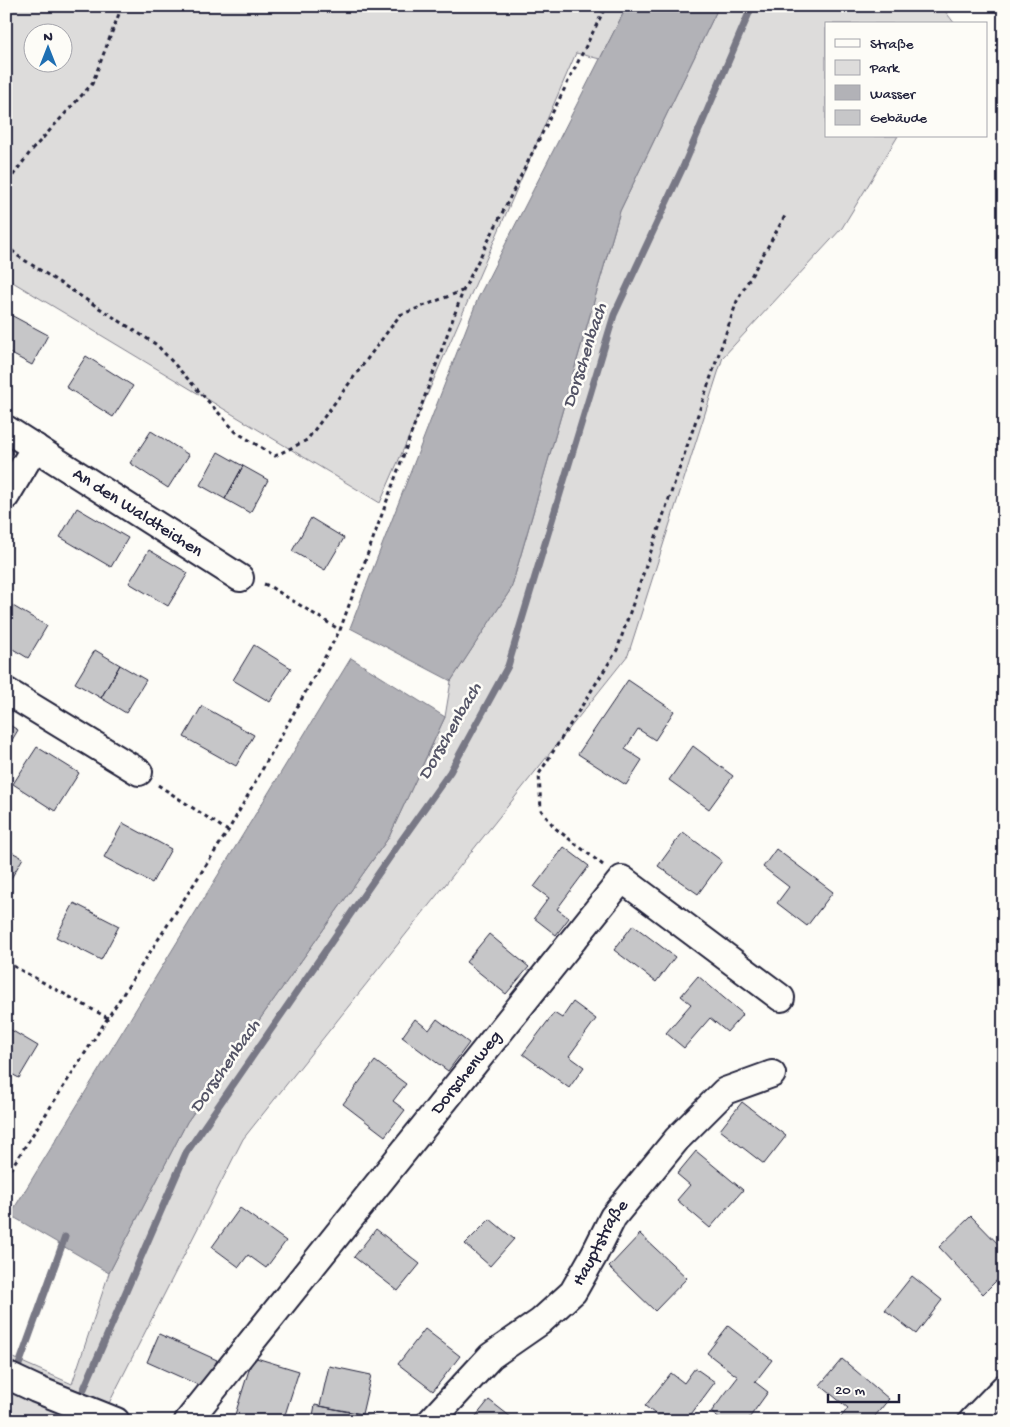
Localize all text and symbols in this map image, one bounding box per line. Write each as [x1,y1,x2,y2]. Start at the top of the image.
north arrow [22,22,72,72]
legend [825,22,988,138]
text: N [43,29,53,46]
text: Straße [870,36,914,54]
text: Park [869,60,900,78]
text: Wasser [870,86,917,104]
text: Gebäude [870,110,927,128]
water label: Dorschenbach [558,300,614,411]
street label: An den Waldteichen [69,464,207,562]
water label: Dorschenbach [414,678,489,785]
water label: Dorschenbach [185,1015,267,1118]
street label: Dorschenweg [426,1027,507,1120]
street label: Hauptstraße [568,1195,634,1290]
scale bar [828,1372,899,1404]
text: 20 m [835,1382,865,1400]

